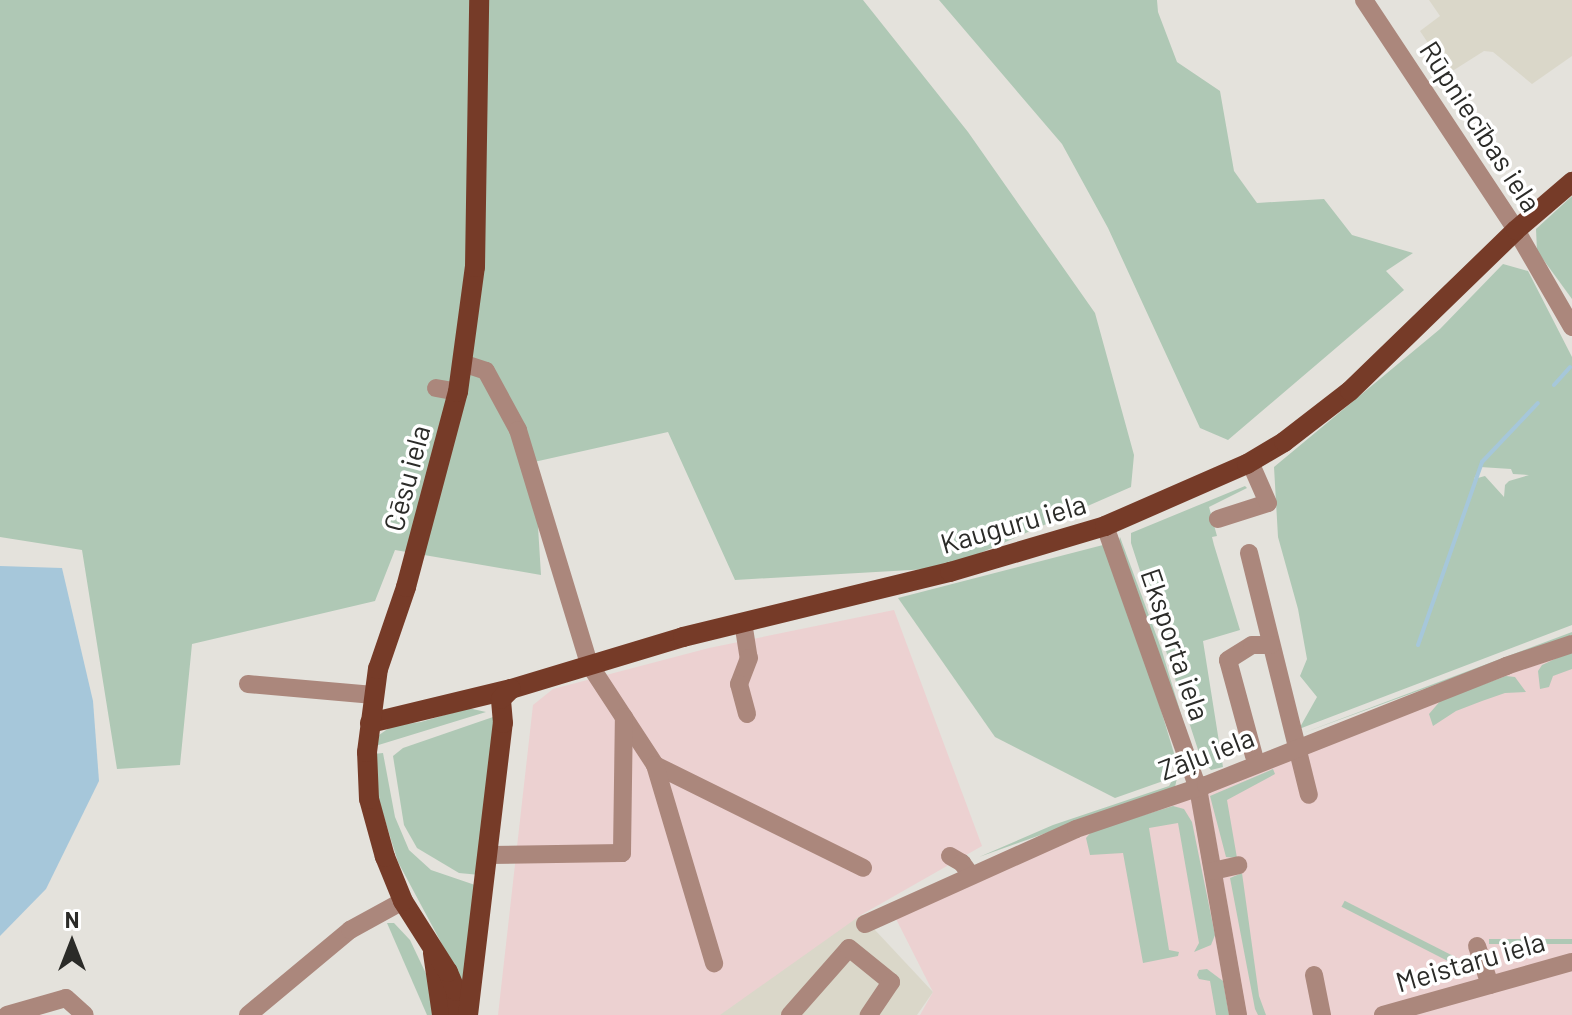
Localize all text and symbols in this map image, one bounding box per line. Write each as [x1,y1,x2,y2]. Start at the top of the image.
street label: Rūpniecības iela [1413,34,1549,218]
street label: Cēsu iela [376,421,436,535]
street label: Kauguru iela [936,486,1090,560]
street label: Eksporta iela [1134,564,1218,724]
street label: Zāļu iela [1154,719,1258,787]
north arrow [32,903,112,983]
text: N [65,906,79,932]
street label: Meistaru iela [1392,924,1548,998]

